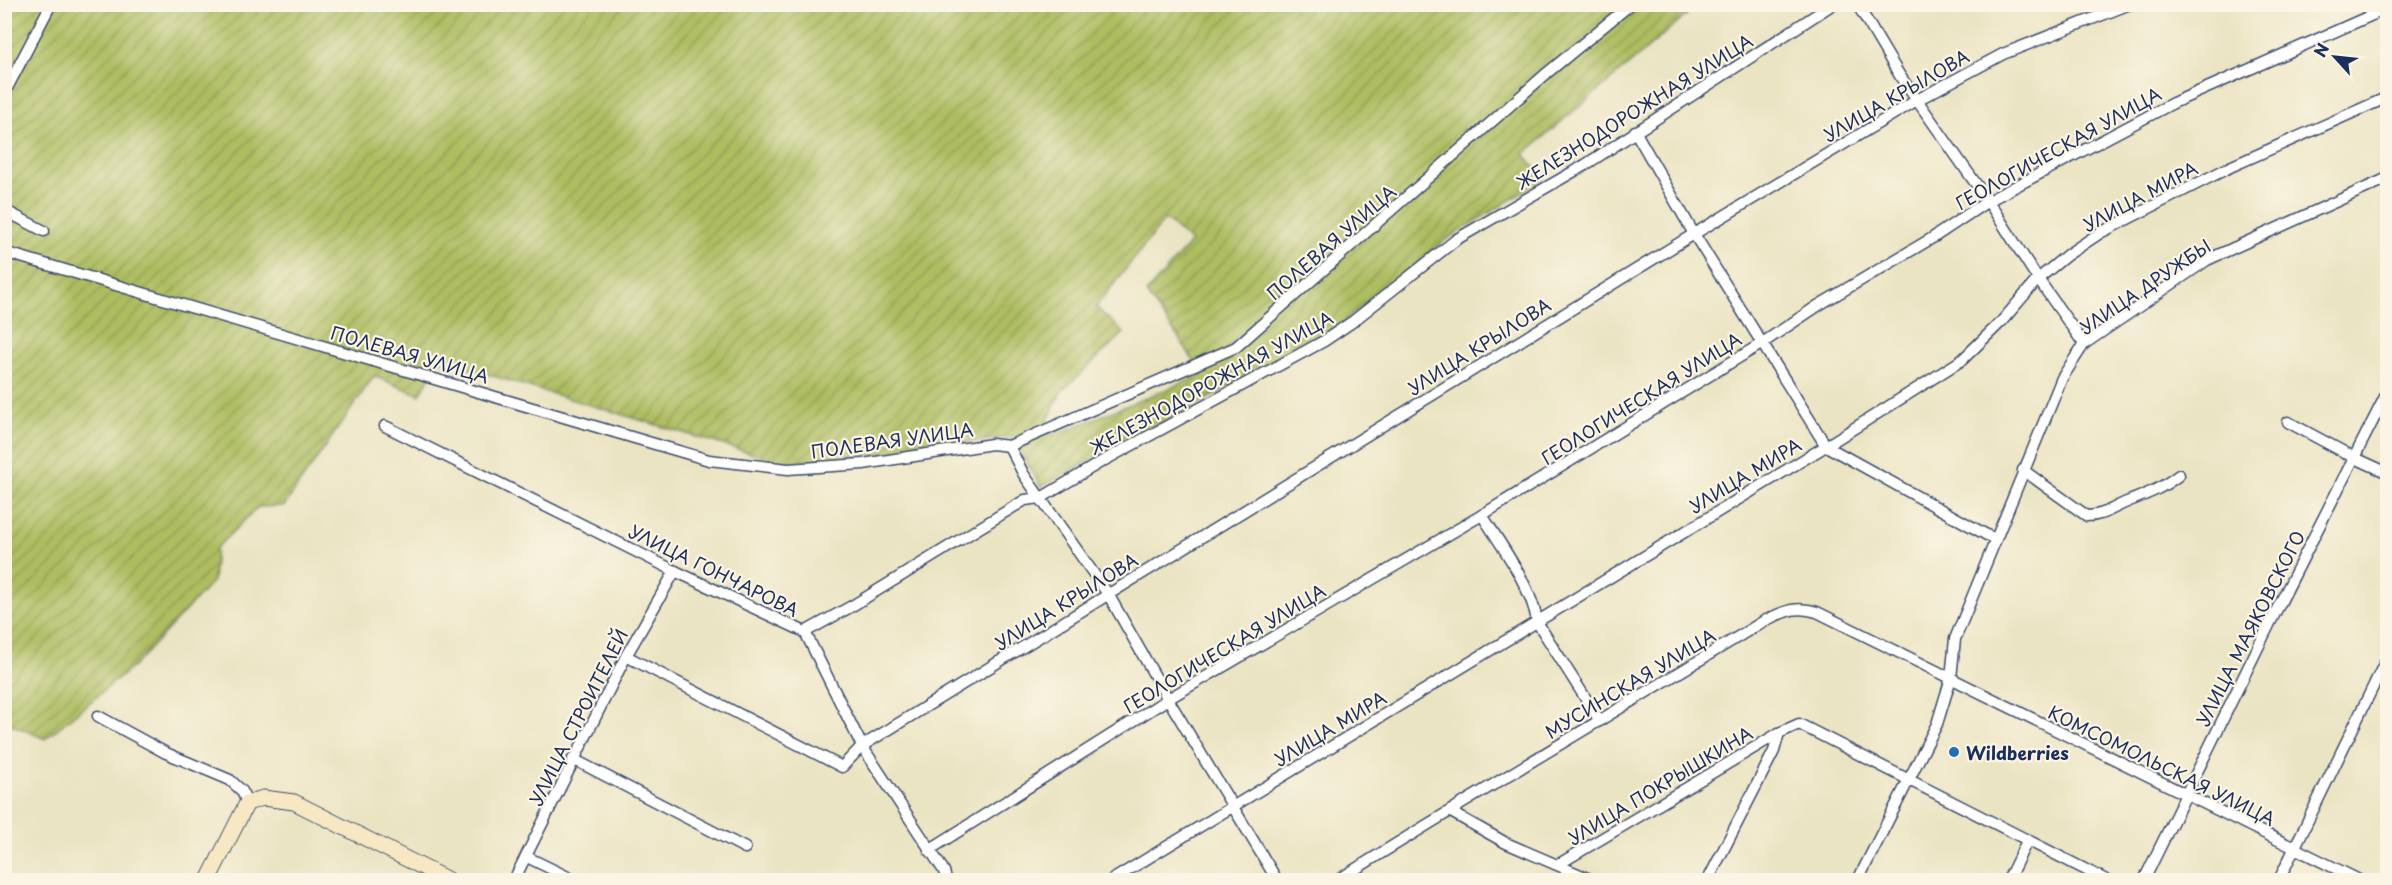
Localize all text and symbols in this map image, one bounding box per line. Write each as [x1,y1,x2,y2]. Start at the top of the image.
street label: ЖЕЛЕЗНОДОРОЖНАЯ УЛИЦА [1510,27,1758,195]
north arrow [2305,27,2365,87]
text: N [2307,39,2334,61]
street label: УЛИЦА КРЫЛОВА [1818,42,1974,148]
street label: ГЕОЛОГИЧЕСКАЯ УЛИЦА [1950,80,2166,216]
street label: УЛИЦА МИРА [2078,154,2202,238]
street label: ПОЛЕВАЯ УЛИЦА [1260,178,1402,306]
street label: УЛИЦА ДРУЖБЫ [2074,232,2216,340]
street label: УЛИЦА КРЫЛОВА [1402,291,1556,401]
street label: ЖЕЛЕЗНОДОРОЖНАЯ УЛИЦА [1084,304,1338,460]
street label: ПОЛЕВАЯ УЛИЦА [328,318,493,390]
street label: ГЕОЛОГИЧЕСКАЯ УЛИЦА [1536,325,1747,471]
street label: ПОЛЕВАЯ УЛИЦА [809,415,975,465]
street label: УЛИЦА МИРА [1684,431,1806,519]
street label: УЛИЦА ГОНЧАРОВА [625,517,803,623]
street label: УЛИЦА МАЯКОВСКОГО [2189,526,2311,730]
street label: УЛИЦА КРЫЛОВА [989,546,1143,656]
street label: ГЕОЛОГИЧЕСКАЯ УЛИЦА [1118,577,1330,719]
street label: МУСИНСКАЯ УЛИЦА [1540,621,1720,745]
street label: УЛИЦА СТРОИТЕЛЕЙ [522,624,634,810]
street label: УЛИЦА МИРА [1269,684,1391,772]
street label: КОМСОМОЛЬСКАЯ УЛИЦА [2044,698,2280,832]
street label: УЛИЦА ПОКРЫШКИНА [1563,719,1758,851]
place label: Wildberries [1966,739,2069,766]
marker: Wildberries [1947,745,1961,759]

